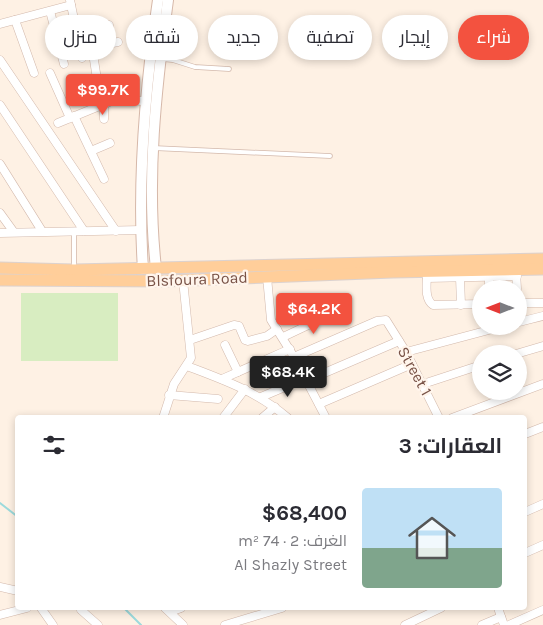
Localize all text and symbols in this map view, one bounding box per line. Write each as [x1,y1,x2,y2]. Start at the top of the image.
chip: منزل [45,15,116,60]
chip: شقة [126,15,198,60]
chip: جديد [208,15,278,60]
chip: تصفية [288,15,372,60]
chip: إيجار [382,15,448,60]
chip: شراء [458,15,529,60]
pin: $99.7K [62,74,144,116]
text: $99.7K [77,80,129,99]
street label: Blsfoura Road [146,268,248,290]
north arrow [472,280,528,335]
map controls [472,280,527,400]
pin: $64.2K [273,292,355,335]
text: $64.2K [287,299,341,318]
street label: Street 1 [394,343,436,399]
button: layers [472,345,527,400]
pin: $68.4K [247,356,329,398]
text: $68.4K [261,362,315,381]
icon: filters [40,431,68,459]
text: العقارات: 3 [399,434,502,458]
text: $68,400 [262,501,347,525]
icon: home [402,508,462,568]
text: الغرف: 2 · 74 m² [238,531,347,550]
text: Al Shazly Street [234,555,347,574]

